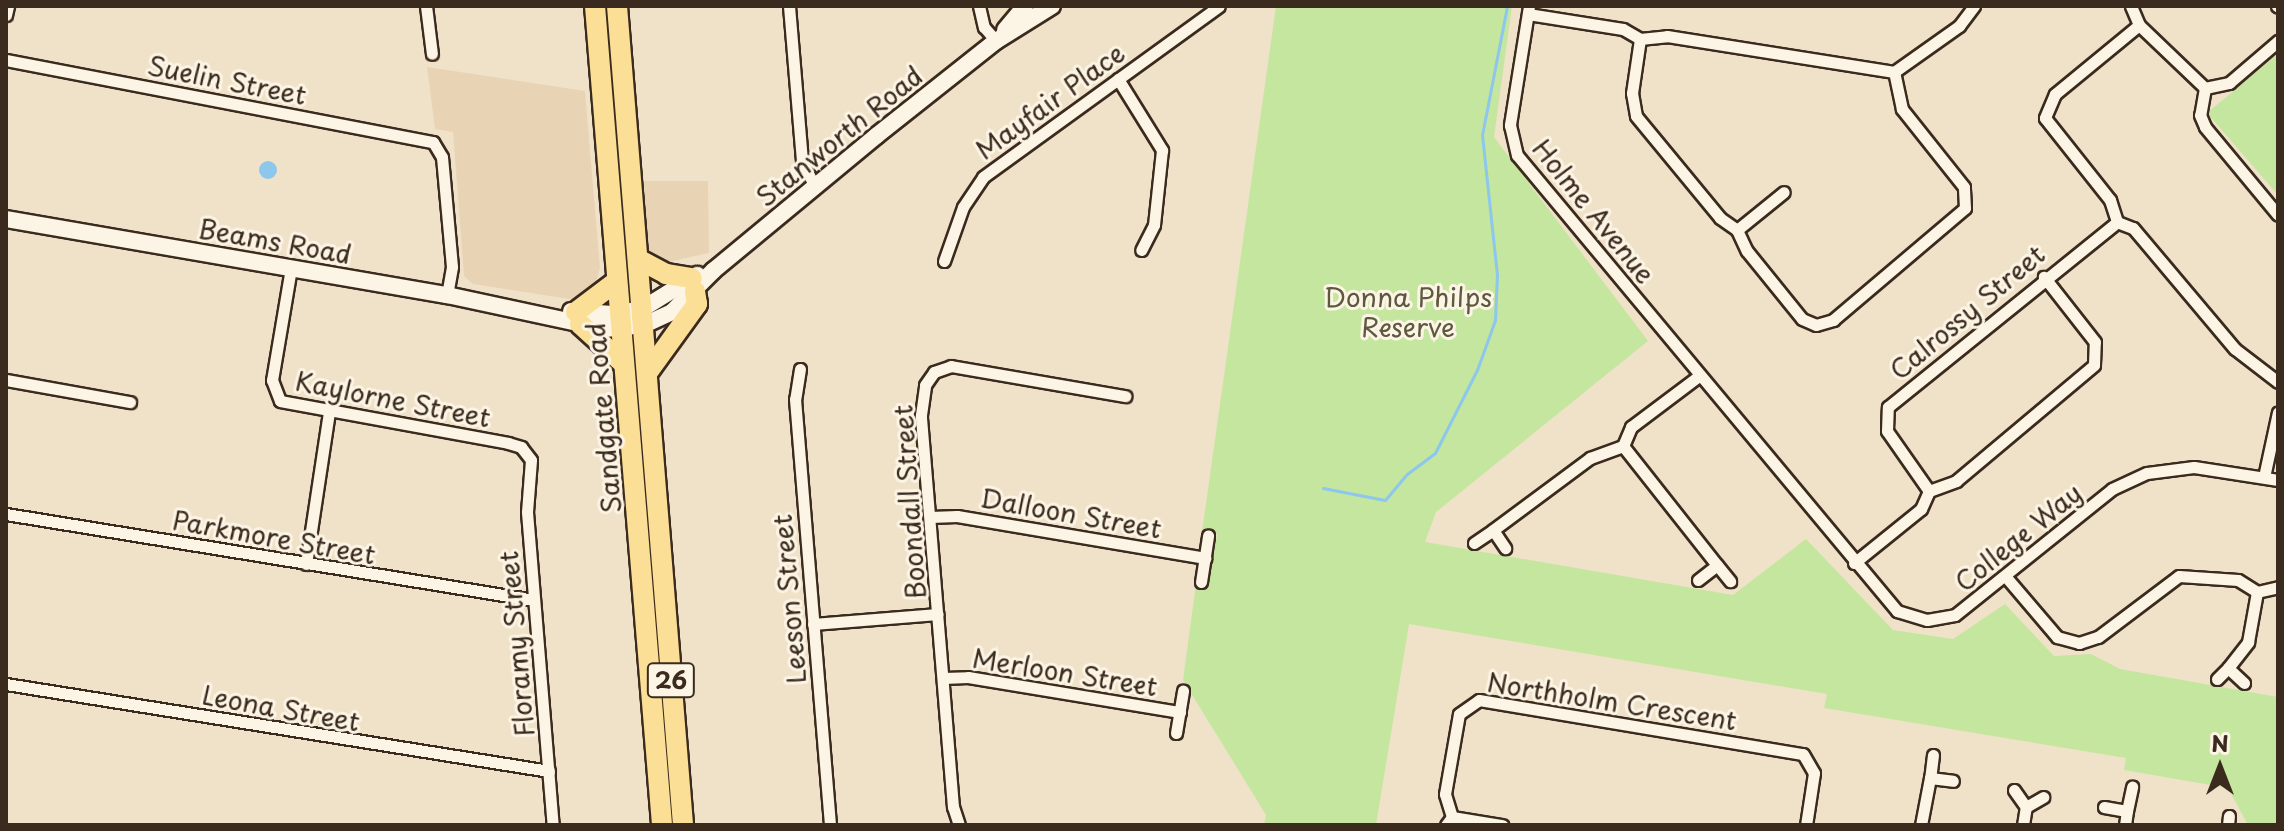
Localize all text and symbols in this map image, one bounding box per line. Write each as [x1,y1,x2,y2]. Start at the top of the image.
street label: Mayfair Place [970,37,1130,165]
street label: Suelin Street [144,49,310,111]
street label: Stanworth Road [749,59,929,213]
street label: Holme Avenue [1526,132,1662,290]
street label: Beams Road [196,212,354,270]
street label: Calrossy Street [1883,238,2051,386]
park label: Donna Philps Reserve [1325,281,1491,342]
street label: Sandgate Road [579,322,627,514]
street label: Kaylorne Street [292,365,494,433]
street label: Boondall Street [887,403,931,601]
street label: College Way [1948,476,2088,598]
street label: Dalloon Street [978,482,1164,544]
street label: Parkmore Street [170,504,378,570]
street label: Leeson Street [766,514,812,684]
street label: Floramy Street [492,549,540,739]
street label: Merloon Street [970,642,1160,702]
road number: 26 [645,660,697,700]
street label: Northholm Crescent [1486,666,1738,736]
street label: Leona Street [200,679,362,737]
text: N [2211,726,2229,759]
north arrow [2180,727,2260,807]

